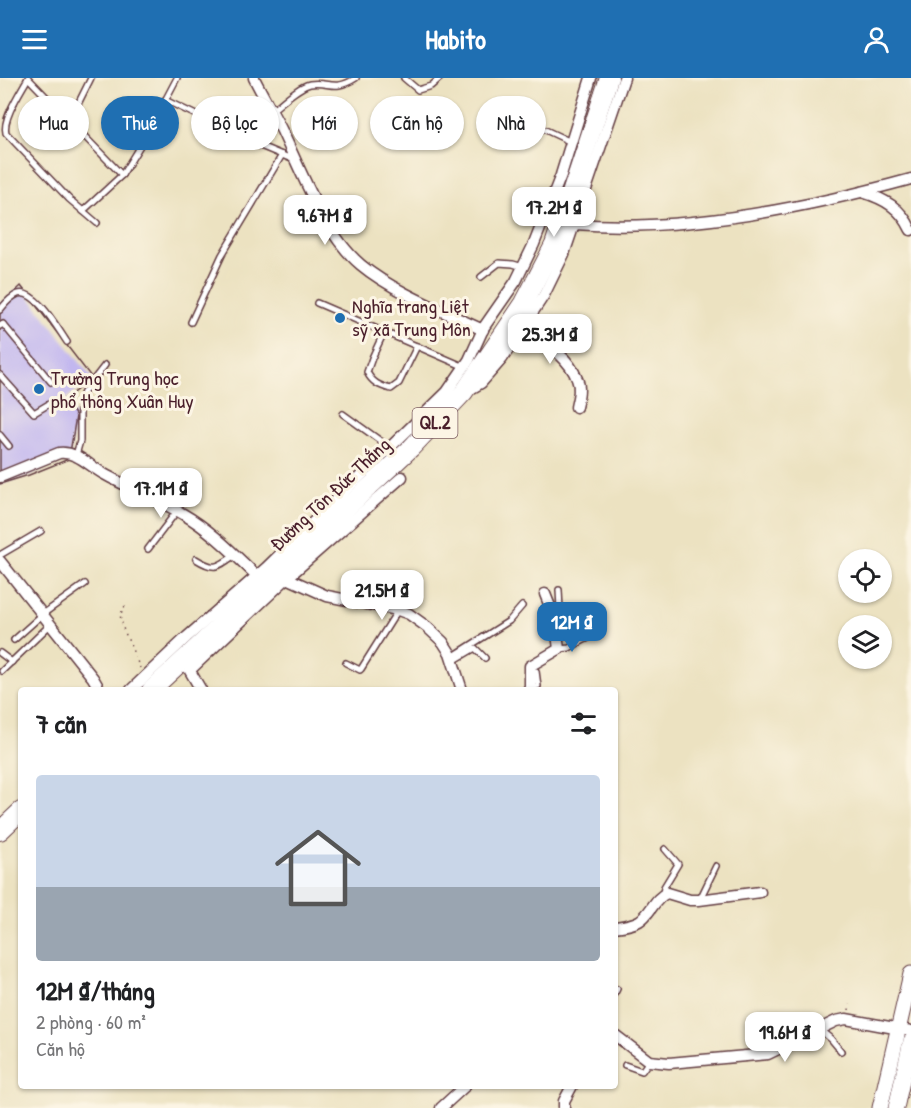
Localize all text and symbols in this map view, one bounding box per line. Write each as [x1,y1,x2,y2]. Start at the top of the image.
text: Habito [425,21,486,57]
icon: menu [18,23,51,56]
icon: person [860,23,893,56]
chip: Mua [18,96,89,150]
chip: Thuê [101,96,179,150]
chip: Bộ lọc [191,96,279,150]
chip: Mới [291,96,358,150]
chip: Căn hộ [370,96,464,150]
chip: Nhà [476,96,546,150]
pin: 17.2M ₫ [499,187,609,238]
text: 17.2M ₫ [526,193,582,220]
pin: 9.67M ₫ [270,195,380,246]
text: 9.67M ₫ [298,201,352,228]
place label: Nghĩa trang Liệt sỹ xã Trung Môn [352,292,471,342]
marker: Nghĩa trang Liệt sỹ xã Trung Môn [333,311,347,325]
pin: 25.3M ₫ [495,314,605,365]
text: 25.3M ₫ [522,320,578,347]
place label: Trường Trung học phổ thông Xuân Huy [51,364,194,414]
marker: Trường Trung học phổ thông Xuân Huy [32,382,46,396]
road number: QL.2 [412,408,458,438]
street label: Đường Tôn Đức Thắng [264,431,396,557]
pin: 17.1M ₫ [106,468,216,519]
text: 17.1M ₫ [134,474,188,501]
map controls [838,549,892,669]
button: locate [838,549,892,603]
pin: 21.5M ₫ [327,570,437,621]
text: 21.5M ₫ [355,576,409,603]
pin: 12M ₫ [530,602,614,653]
text: 12M ₫ [551,608,593,635]
button: layers [838,615,892,669]
text: 7 căn [36,706,87,741]
icon: filters [567,707,600,740]
icon: home [264,814,372,922]
text: 12M ₫/tháng [36,973,155,1008]
text: 2 phòng · 60 m² [36,1008,146,1035]
pin: 19.6M ₫ [730,1012,840,1063]
text: 19.6M ₫ [759,1018,811,1045]
text: Căn hộ [36,1035,85,1062]

